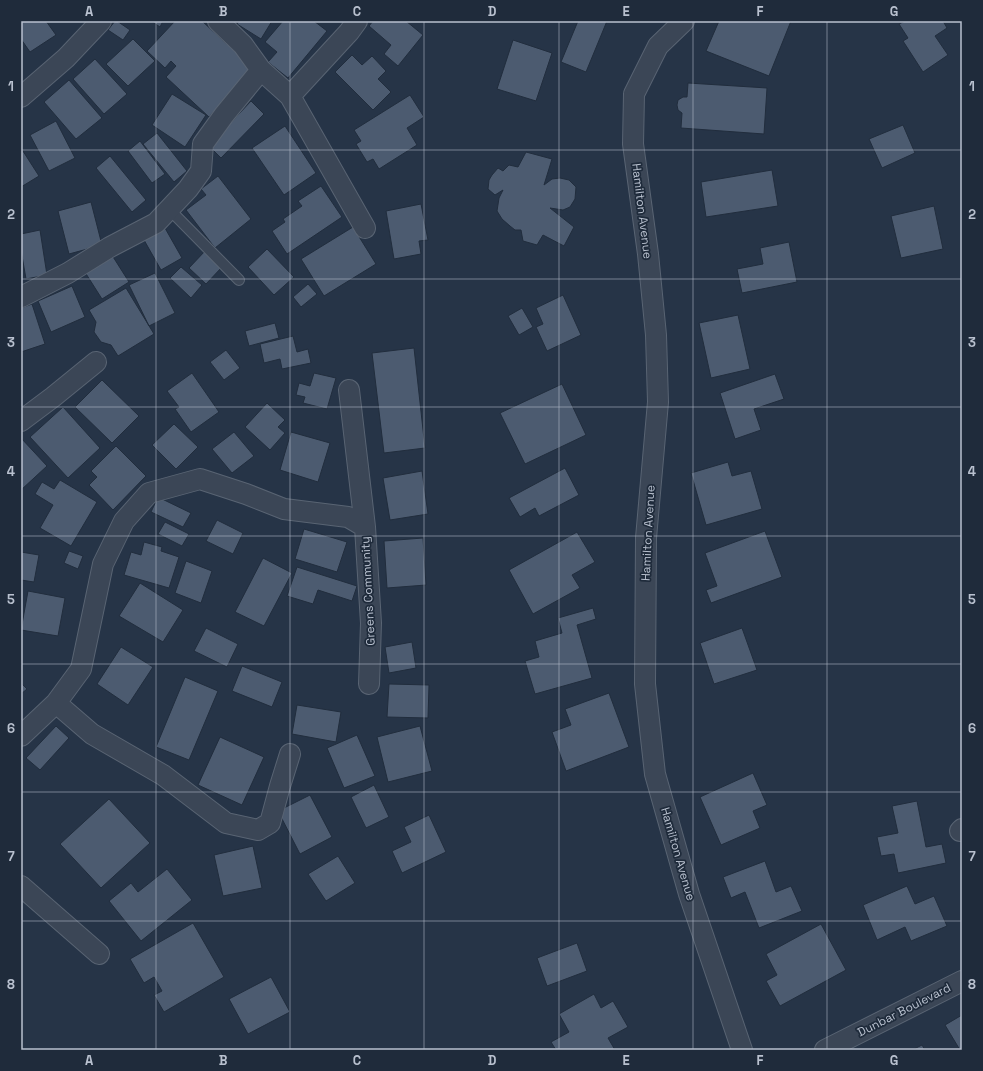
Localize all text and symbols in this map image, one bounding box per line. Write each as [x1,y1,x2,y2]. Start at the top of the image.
text: A [85,3,94,20]
text: B [219,3,228,20]
text: C [353,3,361,20]
text: D [488,3,497,20]
text: E [622,3,630,20]
text: F [757,3,764,20]
text: G [890,3,898,20]
text: 1 [8,78,14,95]
text: 1 [969,78,975,95]
street label: Hamilton Avenue [628,162,656,260]
text: 2 [7,206,15,223]
text: 2 [968,206,976,223]
text: 3 [7,334,15,351]
text: 3 [968,334,976,351]
text: 4 [7,463,15,480]
text: 4 [968,463,976,480]
street label: Hamilton Avenue [637,484,659,582]
street label: Greens Community [357,536,379,646]
text: 5 [7,591,15,608]
text: 5 [968,591,976,608]
text: 6 [7,720,15,737]
text: 6 [968,720,976,737]
street label: Hamilton Avenue [657,805,699,903]
text: 7 [7,848,15,865]
text: 7 [968,848,976,865]
text: 8 [7,976,15,993]
text: 8 [968,976,976,993]
street label: Dunbar Boulevard [855,980,953,1040]
text: A [85,1052,94,1069]
text: B [219,1052,228,1069]
text: C [353,1052,361,1069]
text: D [488,1052,497,1069]
text: E [622,1052,630,1069]
text: F [757,1052,764,1069]
text: G [890,1052,898,1069]

